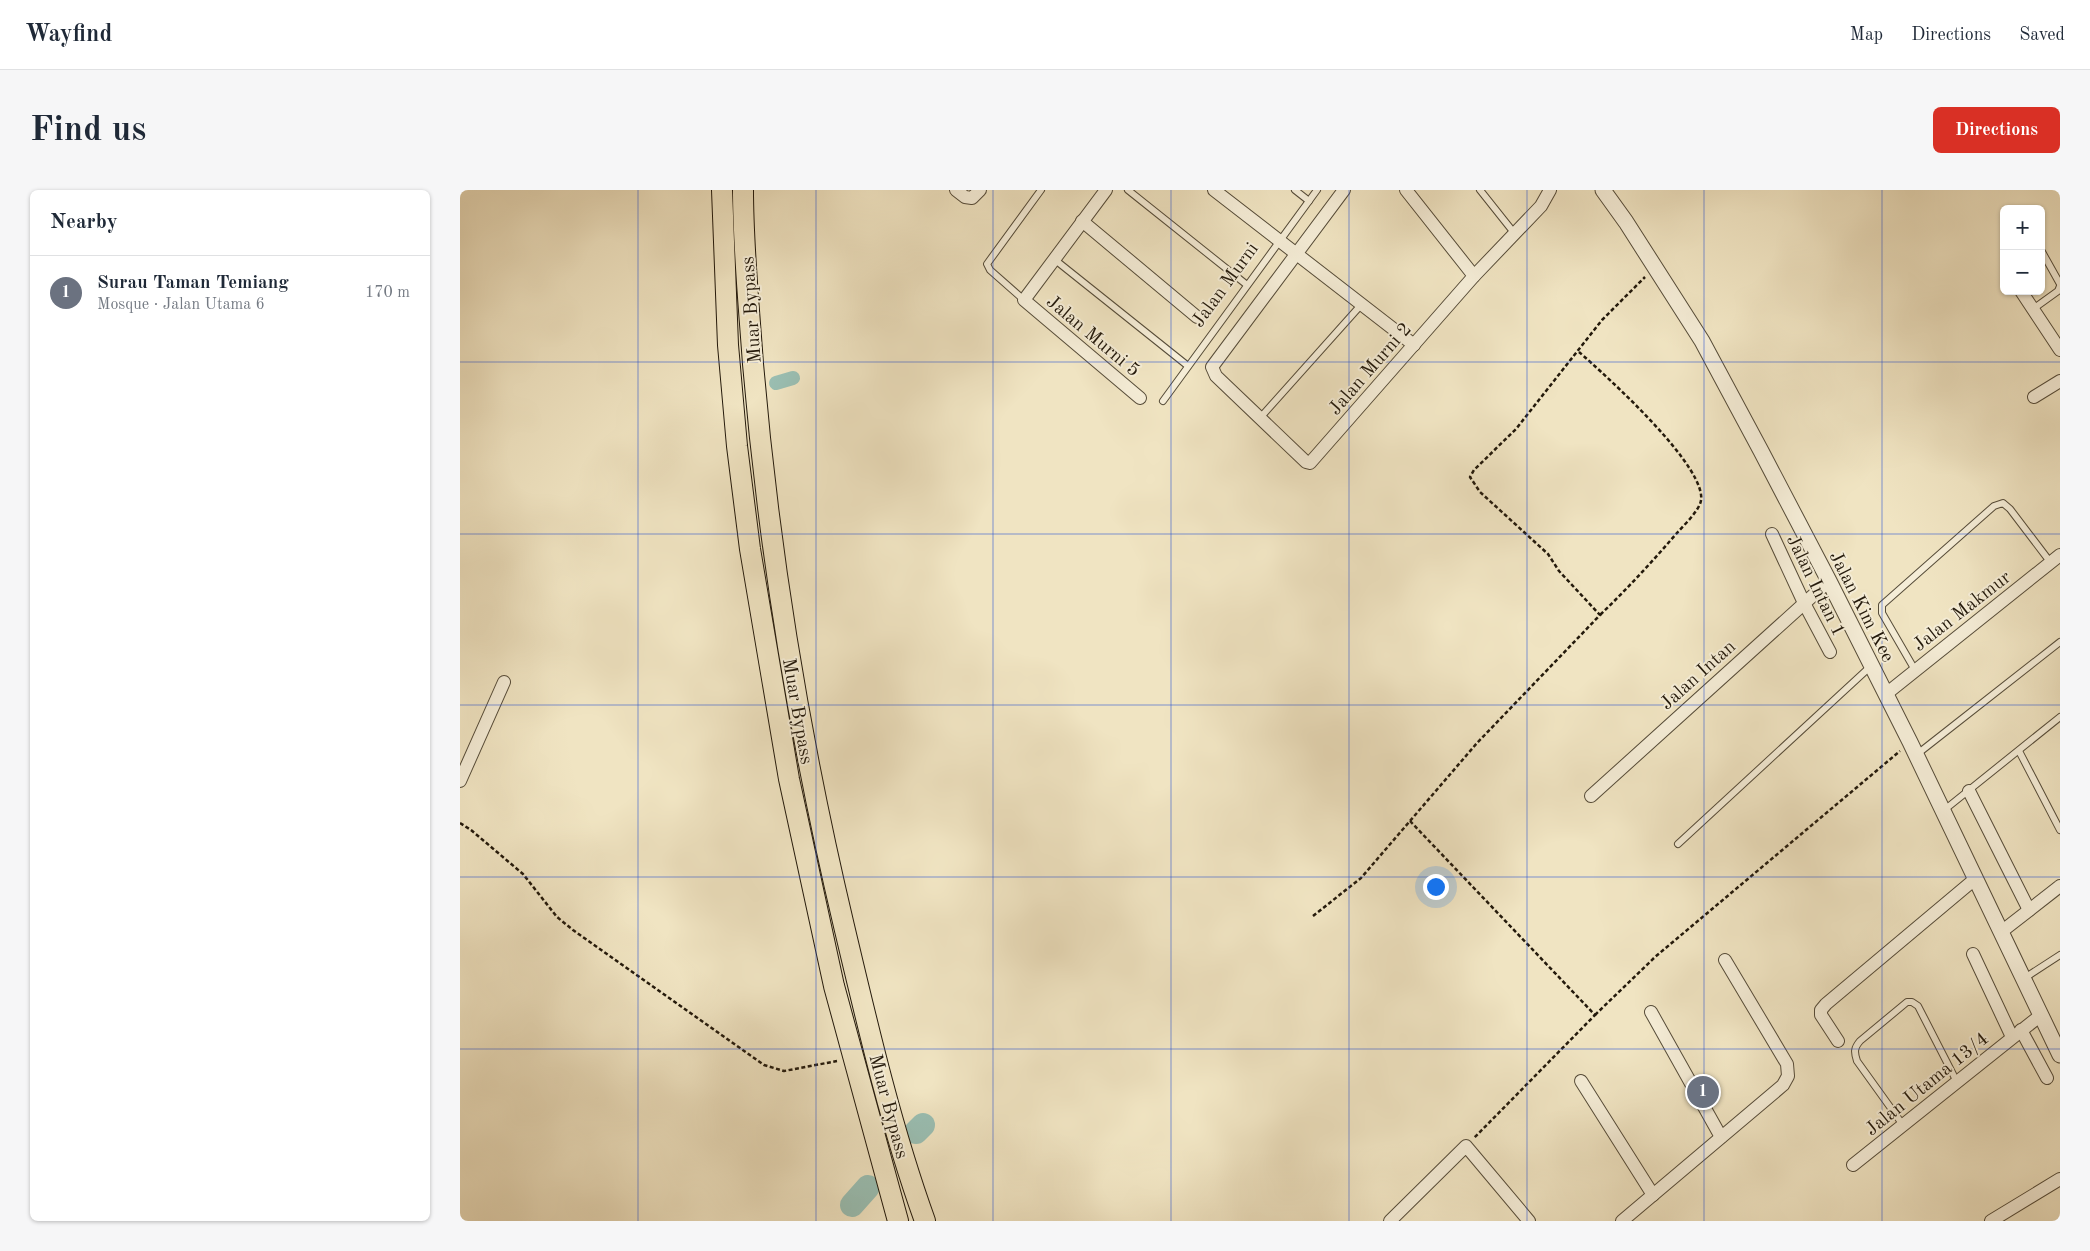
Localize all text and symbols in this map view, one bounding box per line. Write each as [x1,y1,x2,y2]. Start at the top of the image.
text: Wayfind [25,23,112,47]
text: Map [1850,26,1883,44]
text: Directions [1911,26,1991,44]
text: Saved [2019,26,2065,44]
button: Directions [1933,107,2060,153]
text: Find us [30,113,146,148]
map controls [2000,205,2045,295]
button: + [2000,205,2045,250]
text: Nearby [50,212,118,233]
street label: Jalan Murni [1189,240,1263,331]
button: − [2000,250,2045,295]
street label: Muar Bypass [739,256,766,364]
text: Surau Taman Temiang [97,274,289,293]
text: 1 [61,285,71,301]
text: 170 m [365,285,410,301]
street label: Jalan Murni 5 [1042,293,1143,381]
text: Mosque · Jalan Utama 6 [97,297,265,313]
street label: Jalan Murni 2 [1326,320,1416,419]
street label: Jalan Intan 1 [1782,532,1847,640]
street label: Jalan Kim Kee [1825,549,1897,666]
street label: Jalan Makmur [1910,568,2015,656]
street label: Jalan Intan [1657,637,1740,714]
street label: Muar Bypass [778,657,815,766]
your location [1423,874,1449,900]
street label: Jalan Utama 13/4 [1863,1030,1993,1140]
street label: Muar Bypass [865,1052,911,1161]
pin: 1 [1687,1073,1719,1111]

